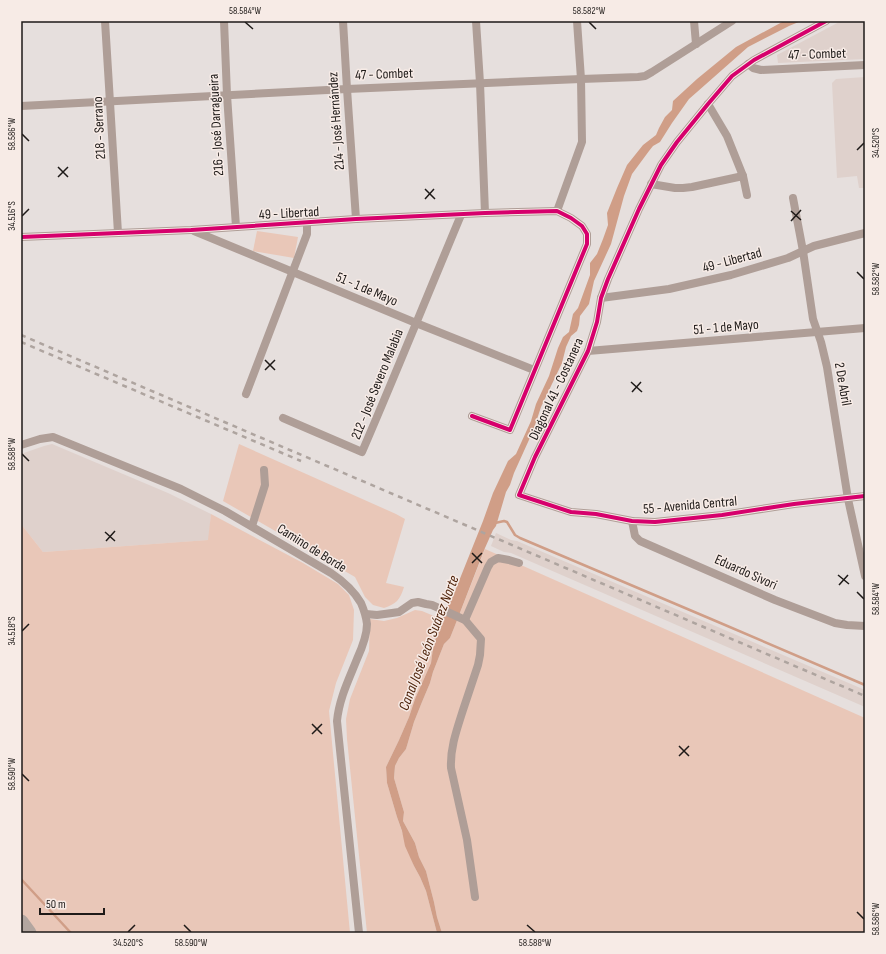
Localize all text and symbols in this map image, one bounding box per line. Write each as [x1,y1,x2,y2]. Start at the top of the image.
text: 58.584°W [229,5,262,17]
text: 58.582°W [573,5,606,17]
street label: 47 - Combet [788,44,846,64]
street label: 47 - Combet [355,64,413,84]
street label: 214 - José Hernández [324,71,348,171]
street label: 216 - José Darragueira [205,74,227,176]
street label: 218 - Serrano [89,96,109,160]
text: 58.586°W [6,117,18,150]
text: 34.520°S [870,128,882,158]
text: 34.516°S [6,201,18,231]
street label: 49 - Libertad [258,203,320,223]
street label: 49 - Libertad [701,244,764,276]
text: 58.582°W [870,262,882,295]
street label: 51 - 1 de Mayo [333,268,401,310]
street label: 51 - 1 de Mayo [693,316,760,338]
street label: 212 - José Severo Malabia [347,326,407,442]
street label: Diagonal 41 - Costanera [525,335,587,443]
street label: 2 De Abril [831,361,855,407]
text: 58.588°W [6,437,18,470]
street label: 55 - Avenida Central [642,492,738,518]
street label: Camino de Borde [274,520,350,576]
street label: Eduardo Sivori [712,551,780,593]
water label: Canal José León Suárez Norte [394,573,464,713]
text: 58.584°W [870,582,882,615]
text: 34.518°S [6,616,18,646]
text: 58.590°W [6,757,18,790]
scale bar [40,890,104,916]
text: 50 m [46,897,66,912]
text: 58.586°W [870,902,882,935]
text: 34.520°S [113,937,143,949]
text: 58.590°W [175,937,208,949]
text: 58.588°W [519,937,552,949]

